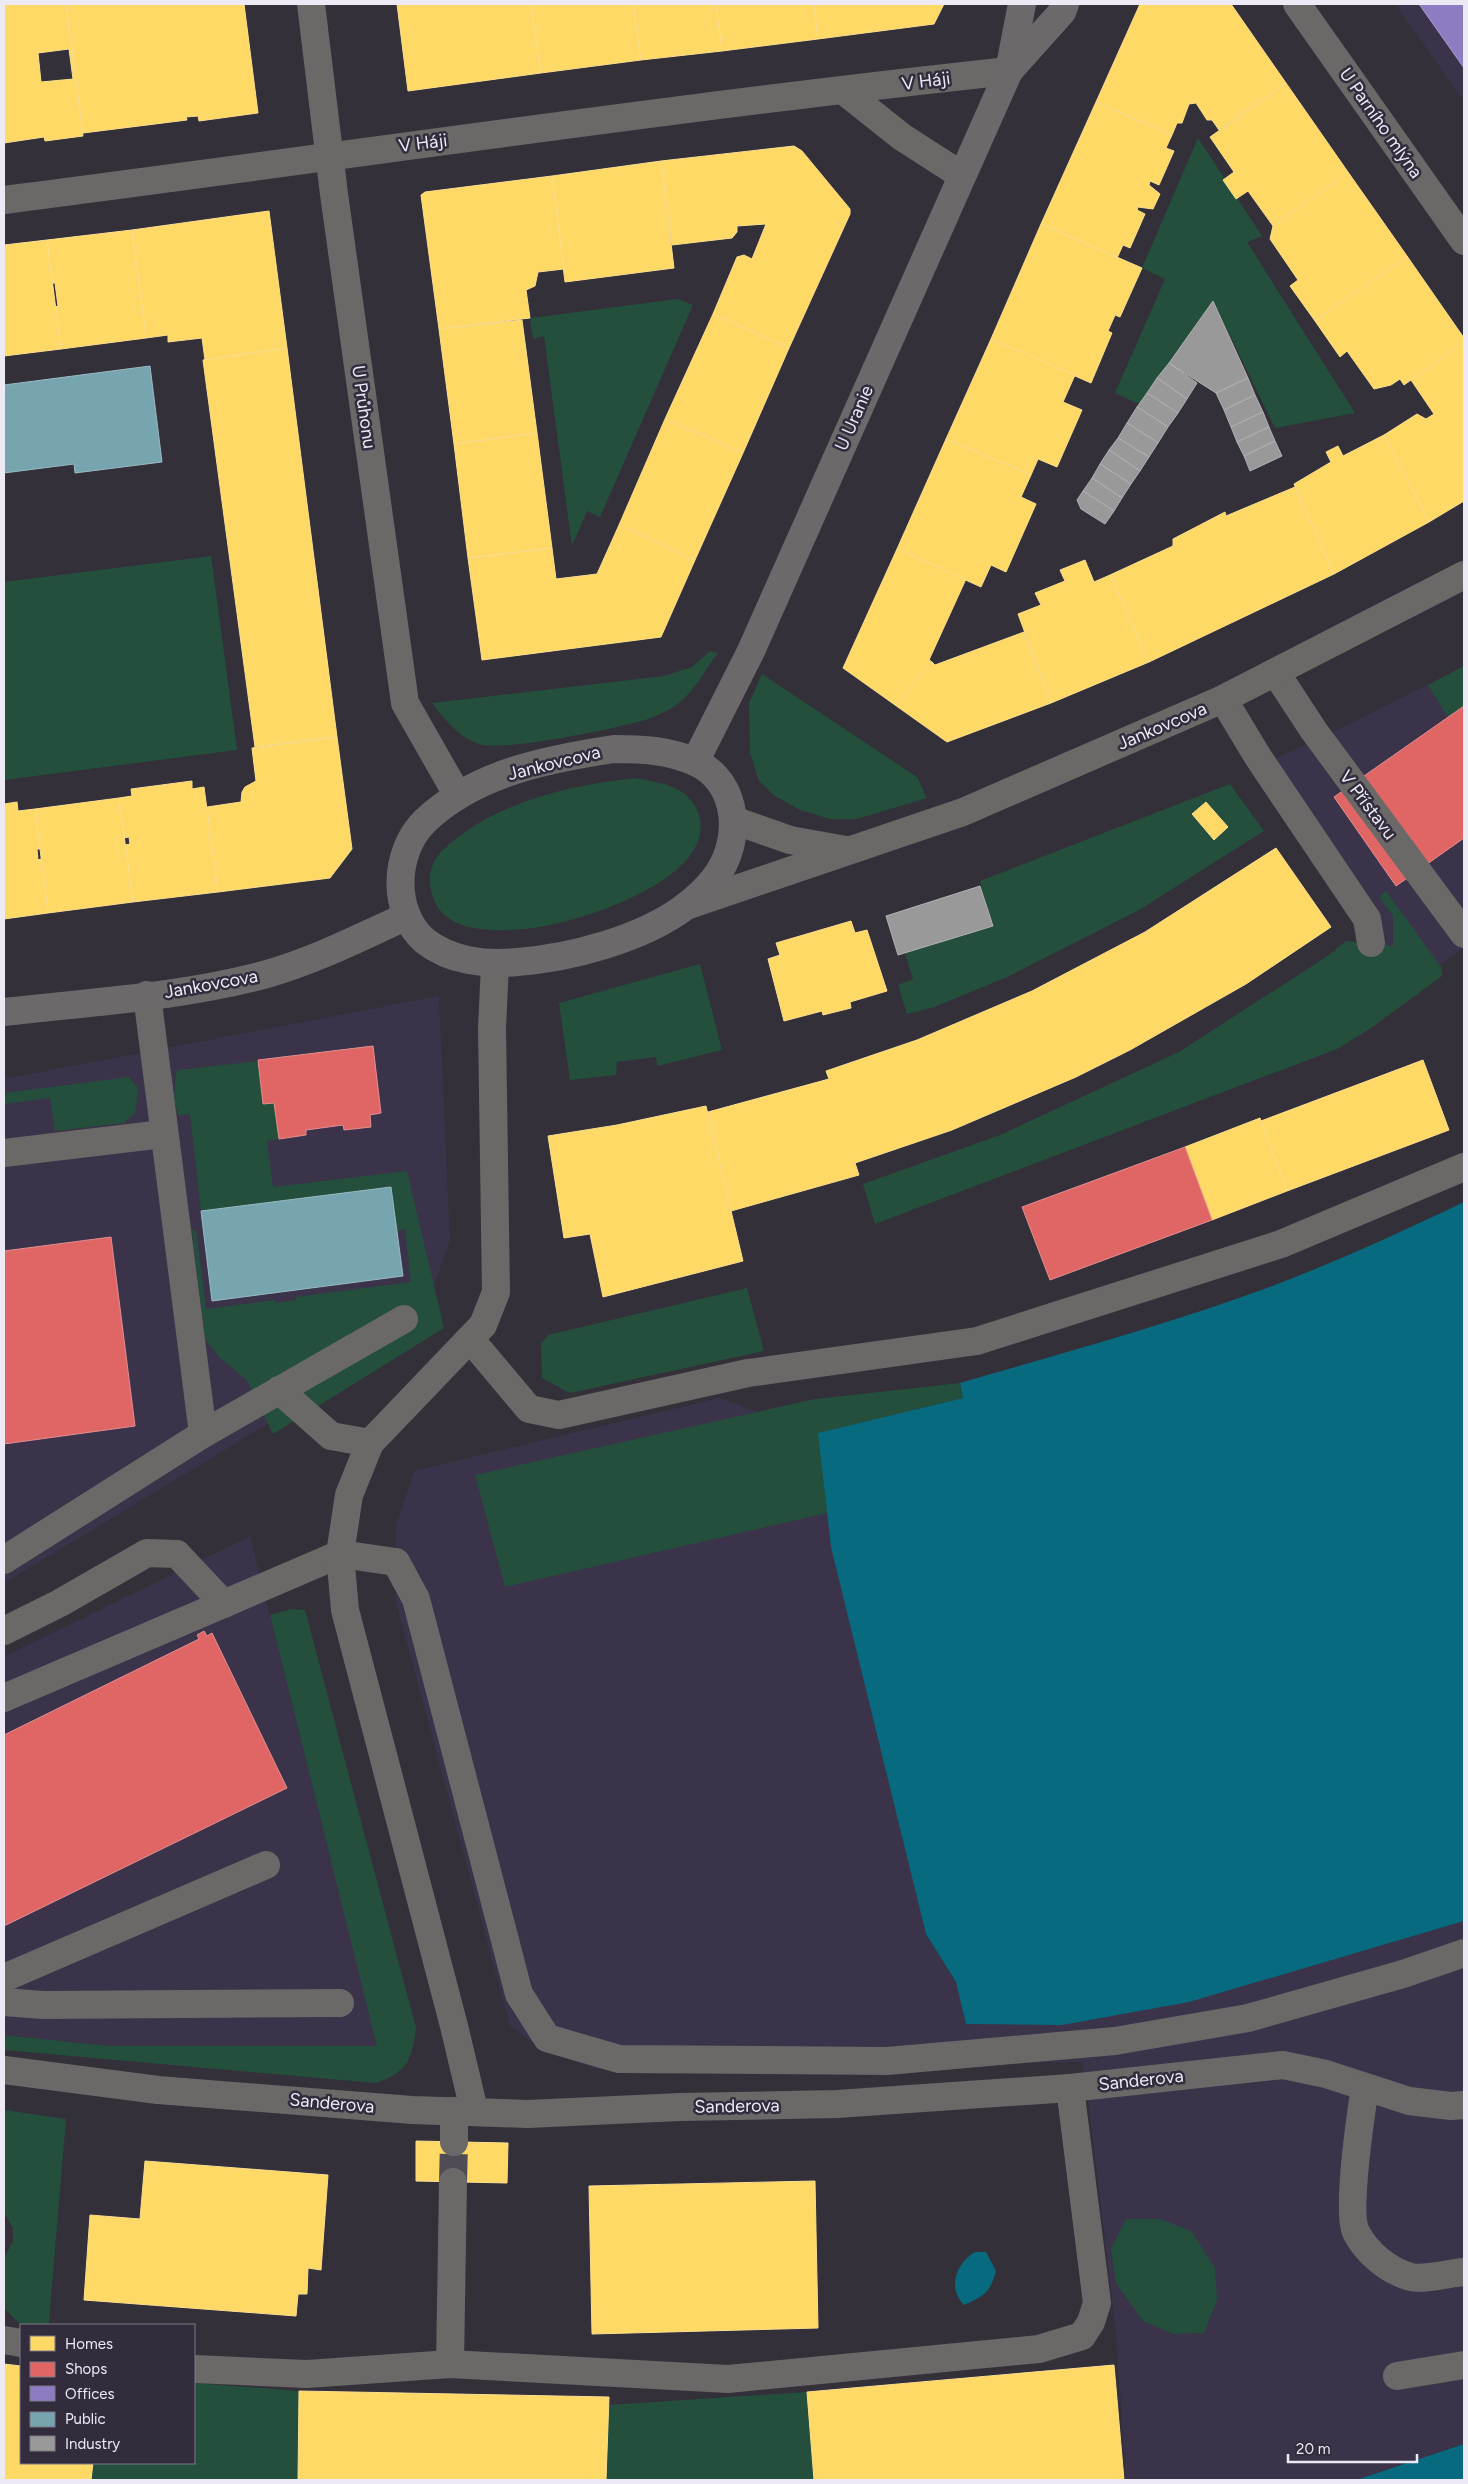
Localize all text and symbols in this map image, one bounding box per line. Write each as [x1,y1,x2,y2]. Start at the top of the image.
street label: U Parního mlýna [1335,64,1427,182]
street label: V Háji [901,67,951,95]
street label: V Háji [398,129,448,157]
street label: U Průhonu [347,364,381,450]
street label: U Uranie [830,382,878,454]
street label: Jankovcova [1114,697,1210,755]
street label: Jankovcova [505,741,603,785]
street label: V Přístavu [1335,766,1401,844]
street label: Jankovcova [162,965,260,1003]
street label: Sanderova [1097,2065,1185,2095]
street label: Sanderova [289,2088,375,2118]
street label: Sanderova [694,2094,780,2118]
legend [20,2324,195,2464]
text: Homes [65,2335,113,2353]
text: Shops [65,2360,107,2378]
text: Offices [65,2385,115,2403]
text: Public [65,2410,106,2428]
scale bar [1288,2432,1417,2464]
text: Industry [65,2435,120,2453]
text: 20 m [1296,2440,1330,2458]

